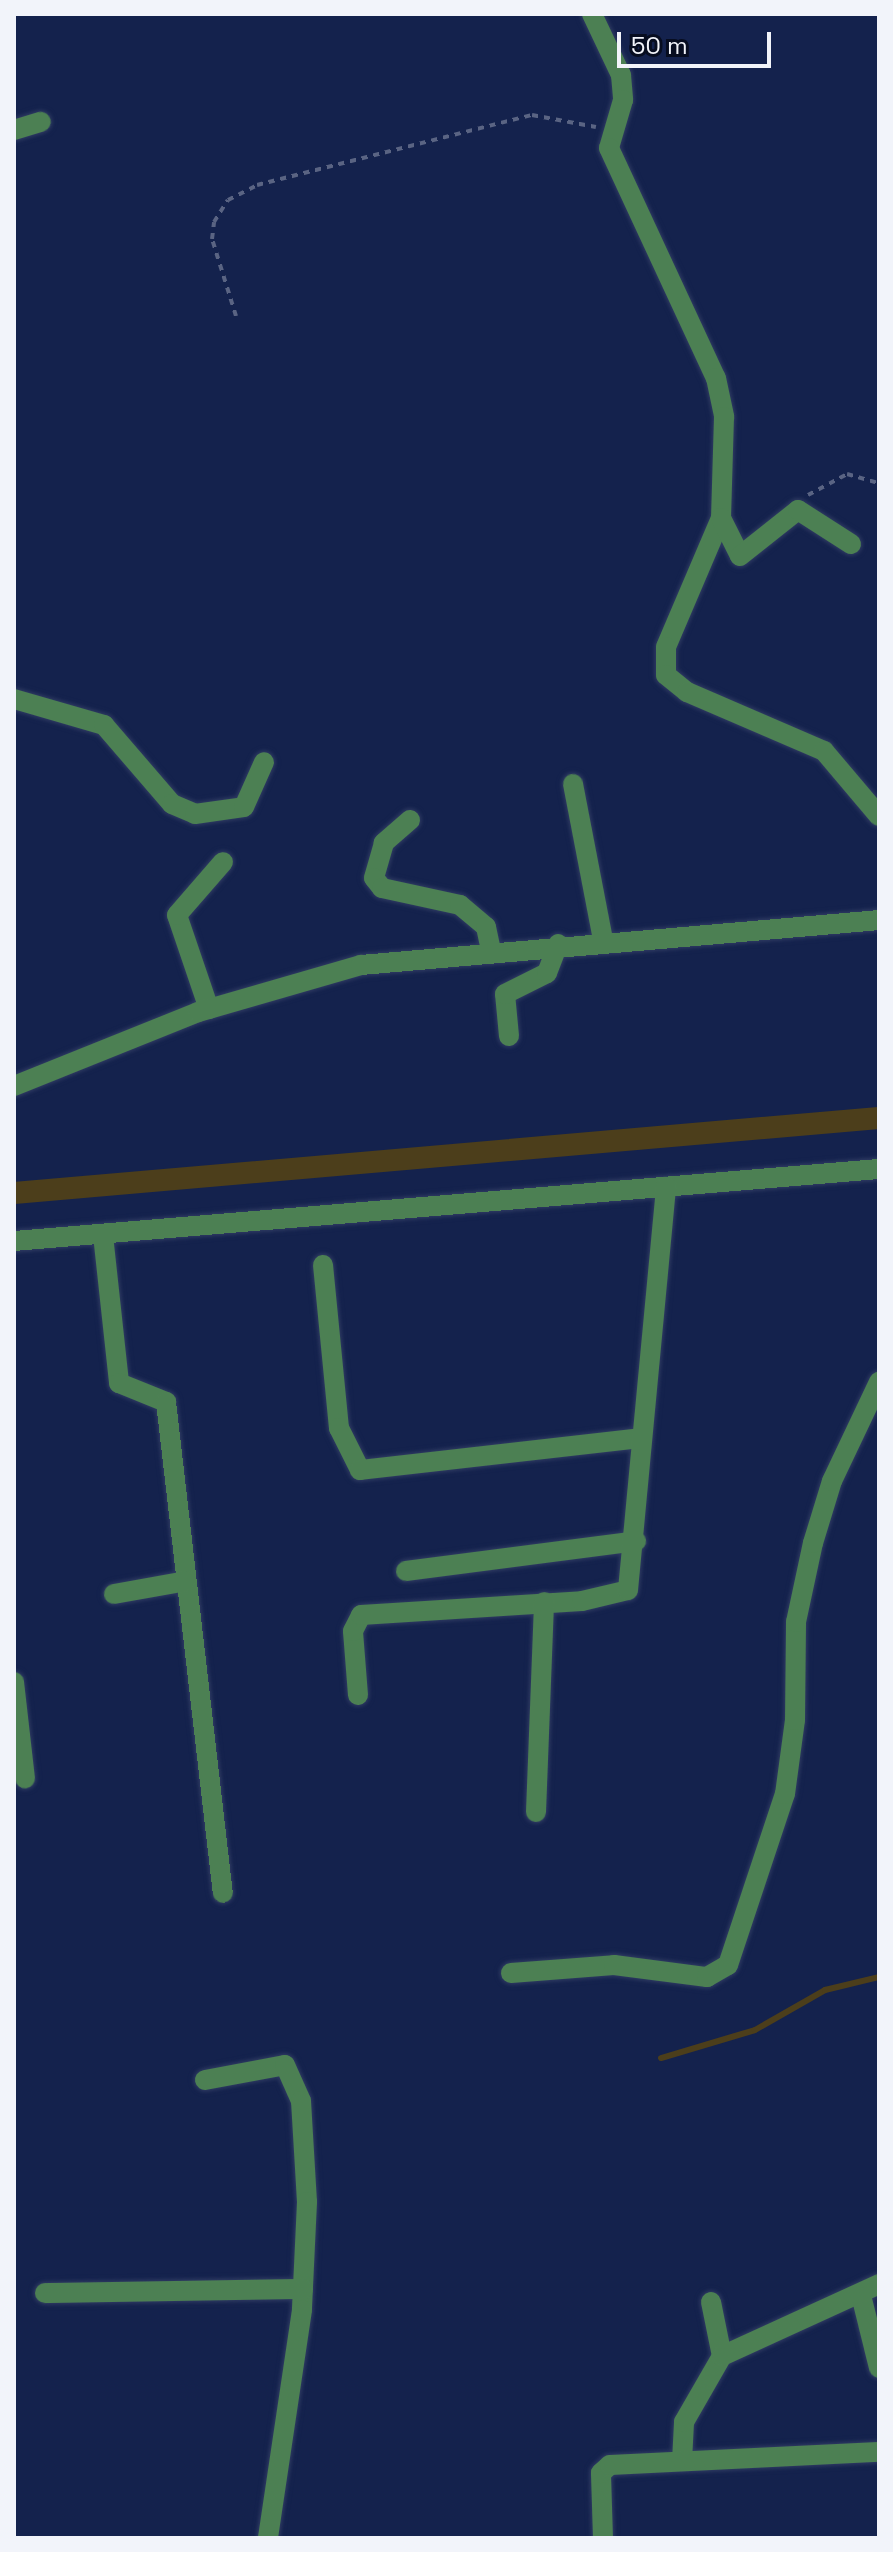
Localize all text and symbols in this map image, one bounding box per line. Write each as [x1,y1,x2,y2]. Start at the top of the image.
scale bar [621,16,775,66]
text: 50 m [631,30,688,61]

